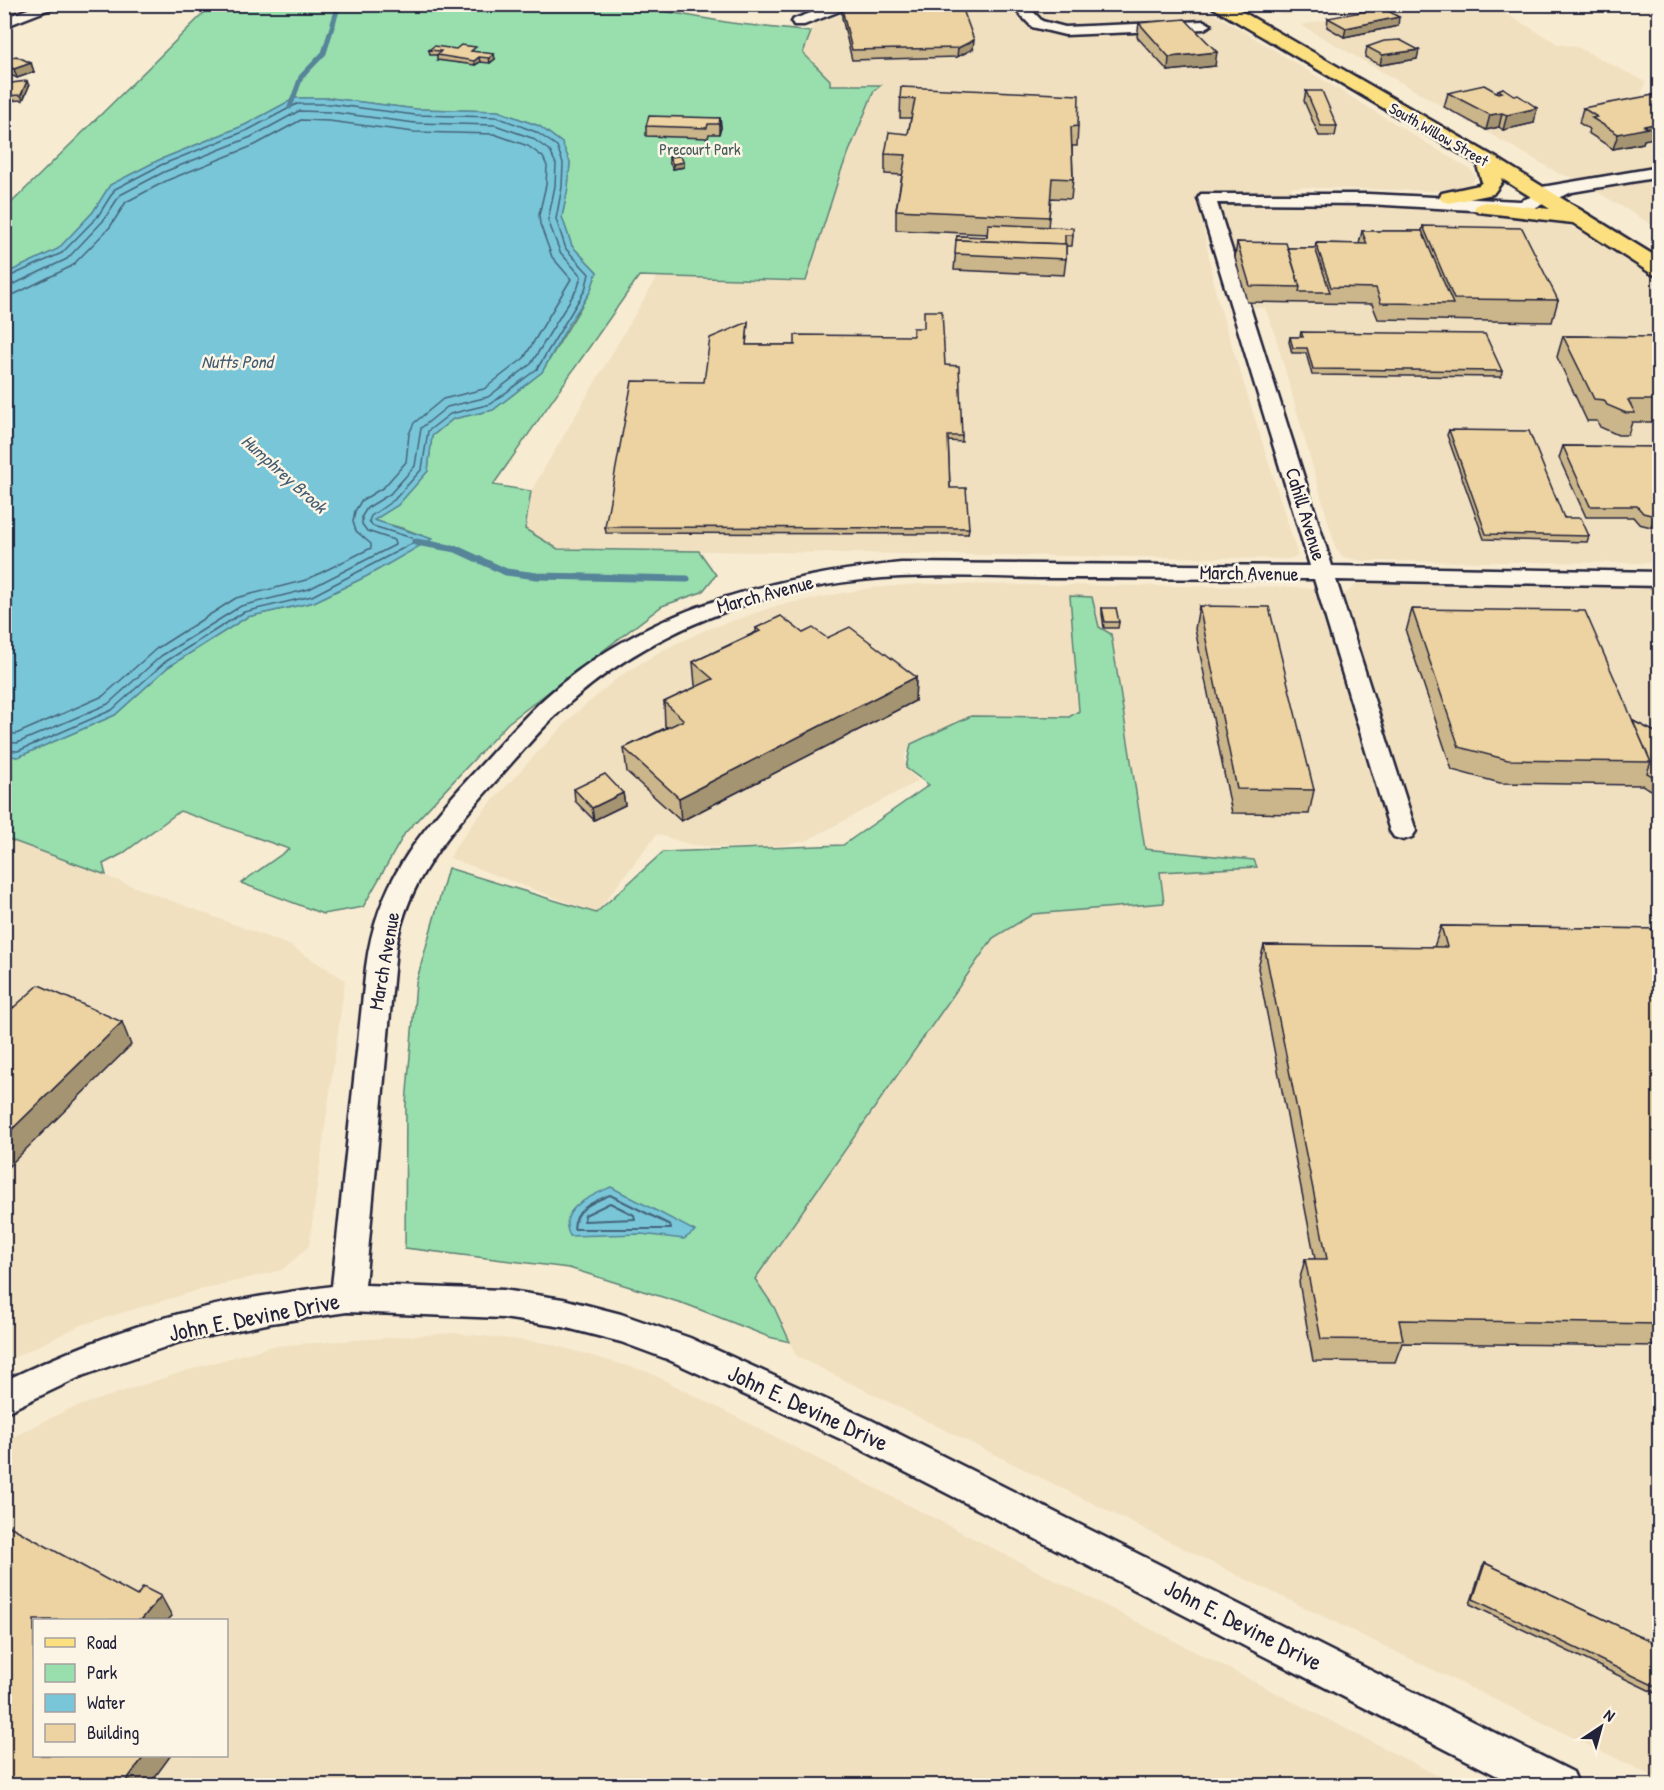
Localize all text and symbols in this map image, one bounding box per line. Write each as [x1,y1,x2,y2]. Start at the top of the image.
street label: South Willow Street [1385,97,1493,172]
park label: Precourt Park [659,138,741,160]
water label: Nutts Pond [201,349,276,374]
water label: Humphrey Brook [236,429,334,520]
street label: Cahill Avenue [1280,464,1333,564]
street label: March Avenue [1199,558,1299,587]
street label: March Avenue [714,568,816,619]
street label: March Avenue [362,910,405,1012]
street label: John E. Devine Drive [166,1284,342,1348]
street label: John E. Devine Drive [723,1356,894,1458]
street label: John E. Devine Drive [1159,1571,1328,1678]
legend [33,1619,228,1757]
text: Road [87,1630,117,1655]
text: Park [87,1660,118,1685]
text: Water [87,1690,125,1715]
north arrow [1571,1697,1631,1757]
text: N [1600,1703,1620,1727]
text: Building [87,1720,139,1745]

